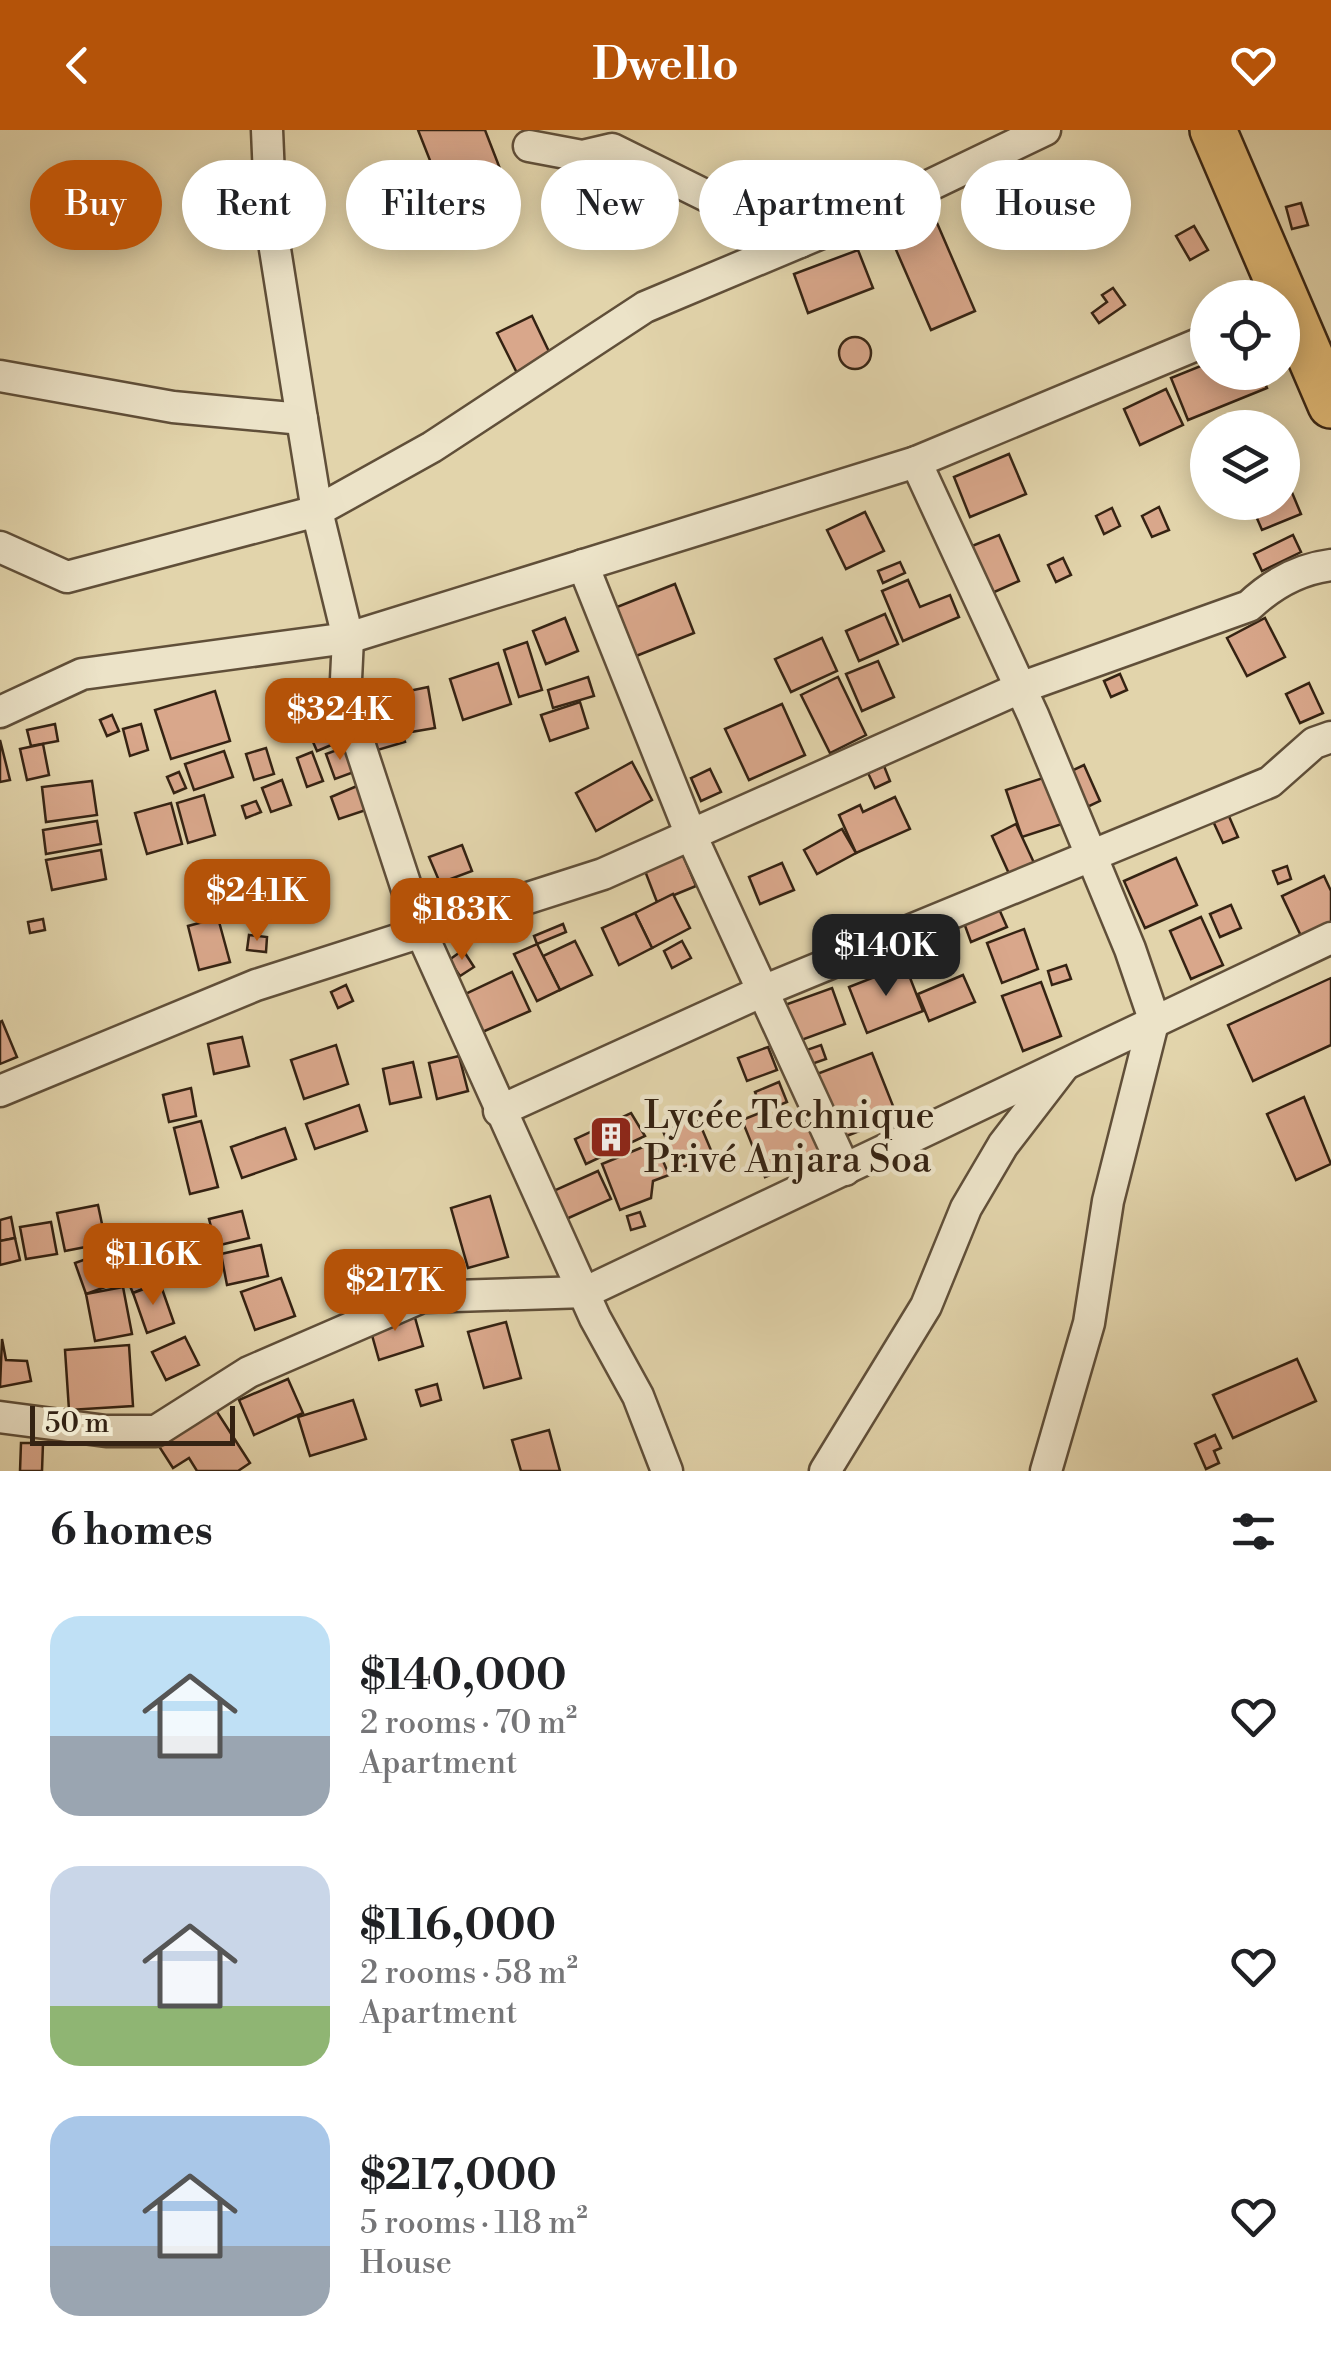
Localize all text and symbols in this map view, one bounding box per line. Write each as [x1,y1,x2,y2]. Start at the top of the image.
text: Dwello [592,37,739,94]
icon: back [50,38,105,93]
icon: heart [1226,38,1281,93]
chip: Buy [30,160,162,250]
chip: Rent [182,160,326,250]
chip: Filters [346,160,521,250]
chip: New [541,160,679,250]
chip: Apartment [699,160,941,250]
chip: House [961,160,1131,250]
map controls [1190,280,1300,520]
button: locate [1190,280,1300,390]
button: layers [1190,410,1300,520]
pin: $324K [270,678,410,763]
text: $324K [287,690,393,730]
pin: $241K [187,859,327,944]
text: $241K [206,871,308,911]
pin: $183K [392,878,532,963]
text: $183K [412,890,512,930]
pin: $140K [816,914,956,999]
text: $140K [834,926,938,966]
place label: Lycée Technique Privé Anjara Soa [644,1093,935,1184]
building icon: Lycée Technique Privé Anjara Soa [588,1114,634,1160]
pin: $116K [83,1223,223,1308]
text: $116K [105,1235,201,1275]
pin: $217K [325,1249,465,1334]
text: $217K [346,1261,444,1301]
scale bar [30,1401,235,1446]
text: 50 m [45,1406,109,1441]
icon: filters [1226,1504,1281,1559]
text: 6 homes [50,1505,213,1558]
text: $140,000 [360,1650,566,1703]
icon: home [130,1656,250,1776]
icon: heart [1226,1689,1281,1744]
text: 2 rooms · 70 m² [360,1703,577,1743]
text: Apartment [360,1743,517,1783]
text: $116,000 [360,1900,556,1953]
icon: home [130,1906,250,2026]
icon: heart [1226,1939,1281,1994]
text: 2 rooms · 58 m² [360,1953,578,1993]
text: Apartment [360,1993,517,2033]
text: $217,000 [360,2150,557,2203]
icon: home [130,2156,250,2276]
icon: heart [1226,2189,1281,2244]
text: 5 rooms · 118 m² [360,2203,588,2243]
text: House [360,2243,452,2283]

